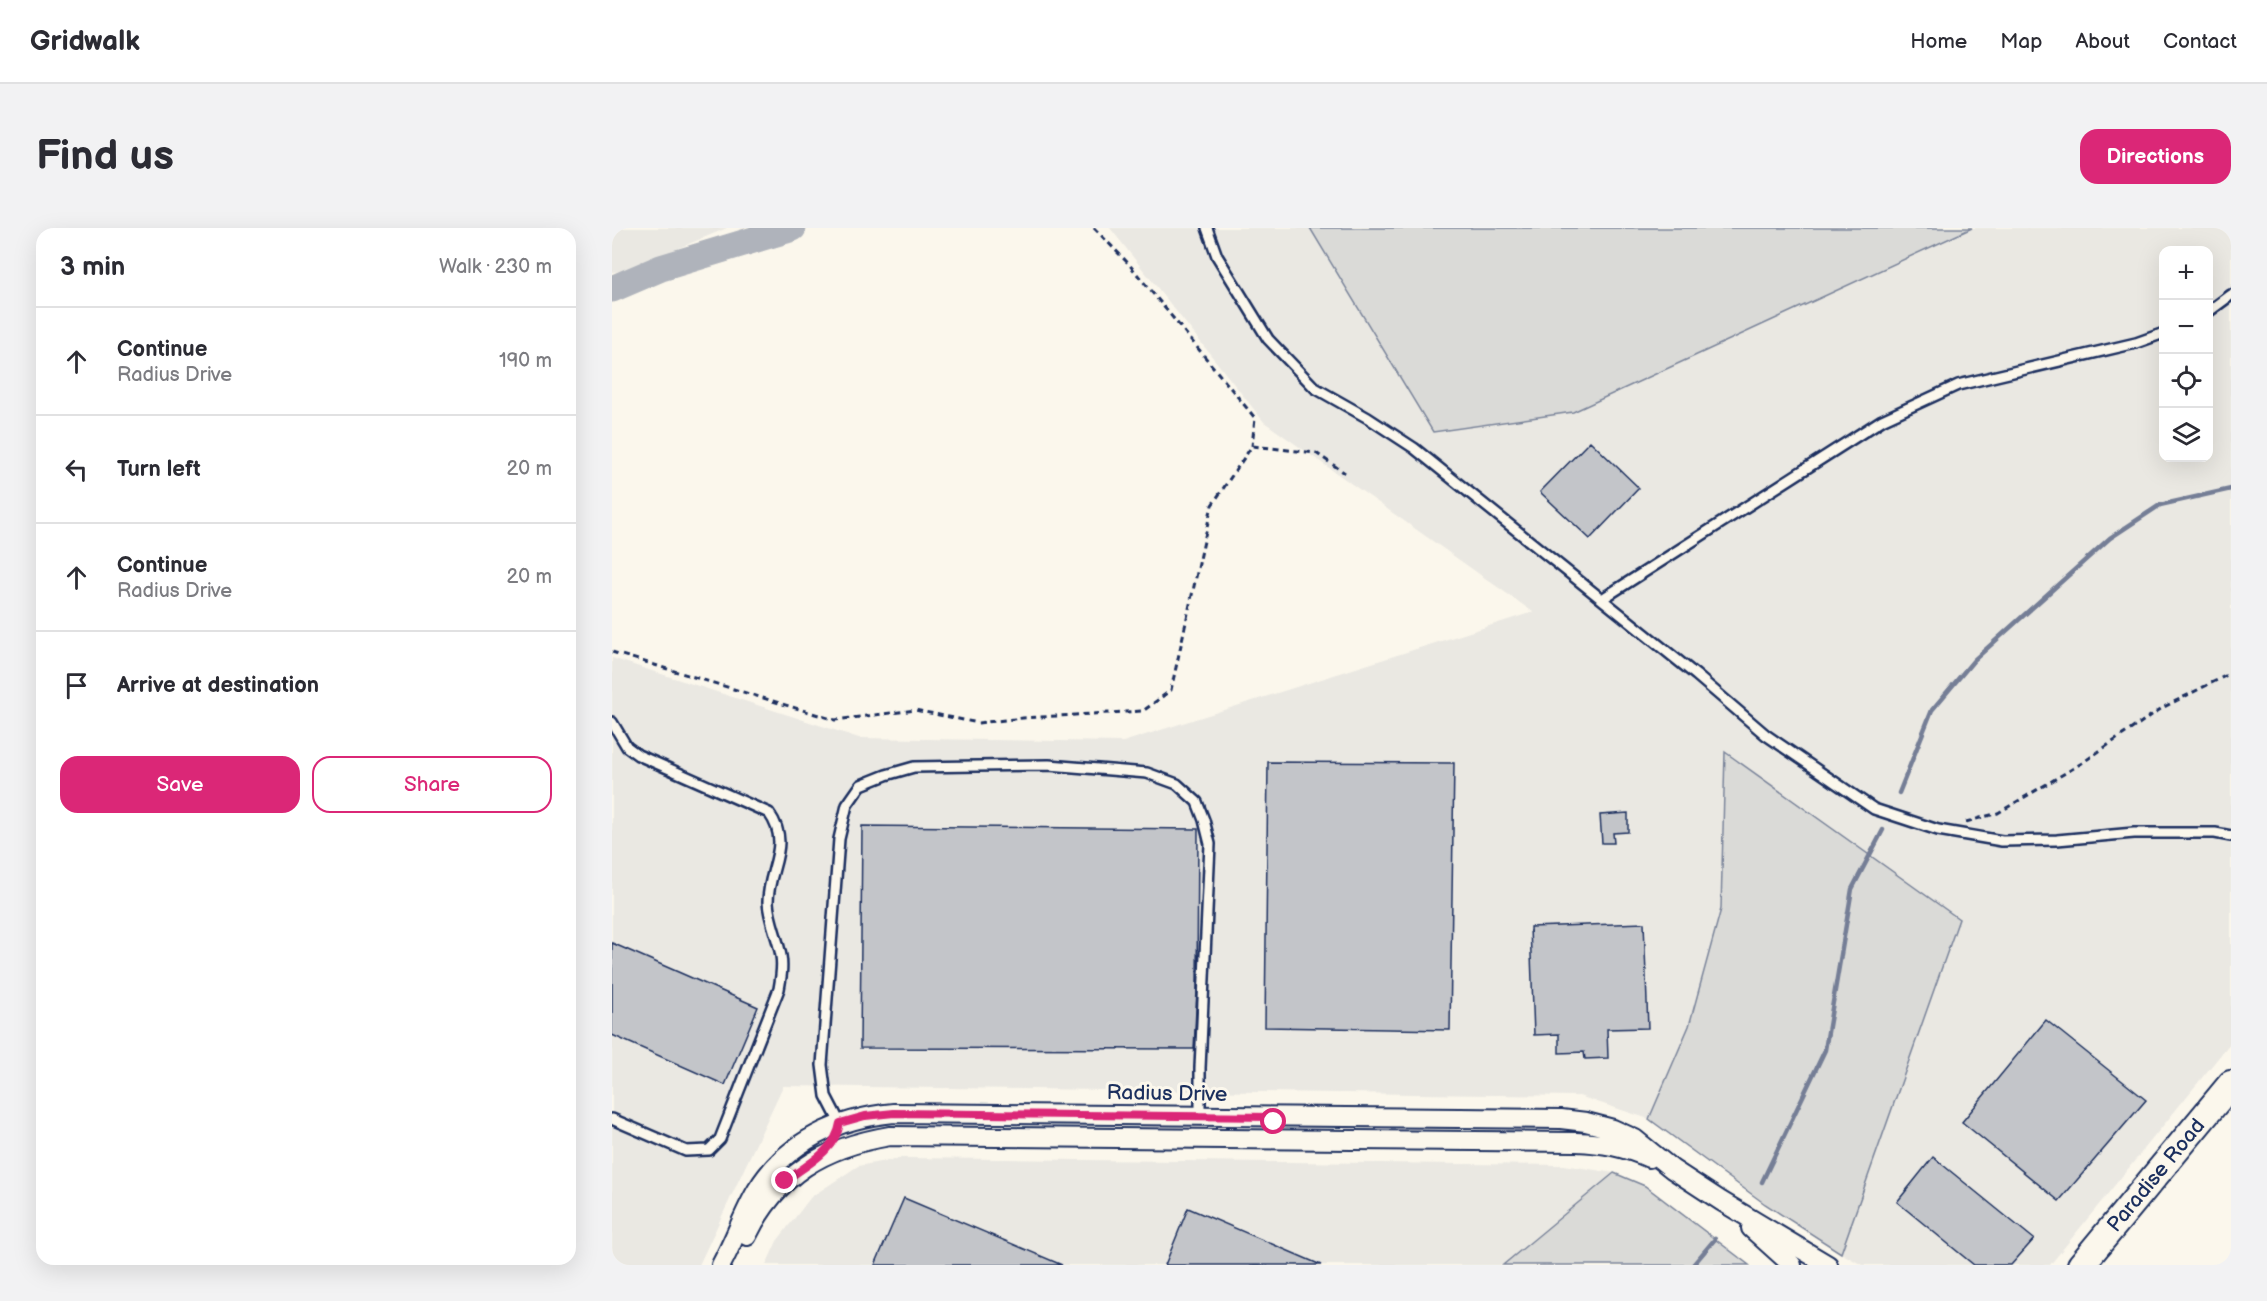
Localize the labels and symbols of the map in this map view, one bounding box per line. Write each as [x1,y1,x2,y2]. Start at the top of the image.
street label: Radius Drive [1106,1080,1228,1107]
route start [1260,1108,1286,1134]
street label: Paradise Road [2102,1113,2210,1237]
route end [771,1167,797,1193]

